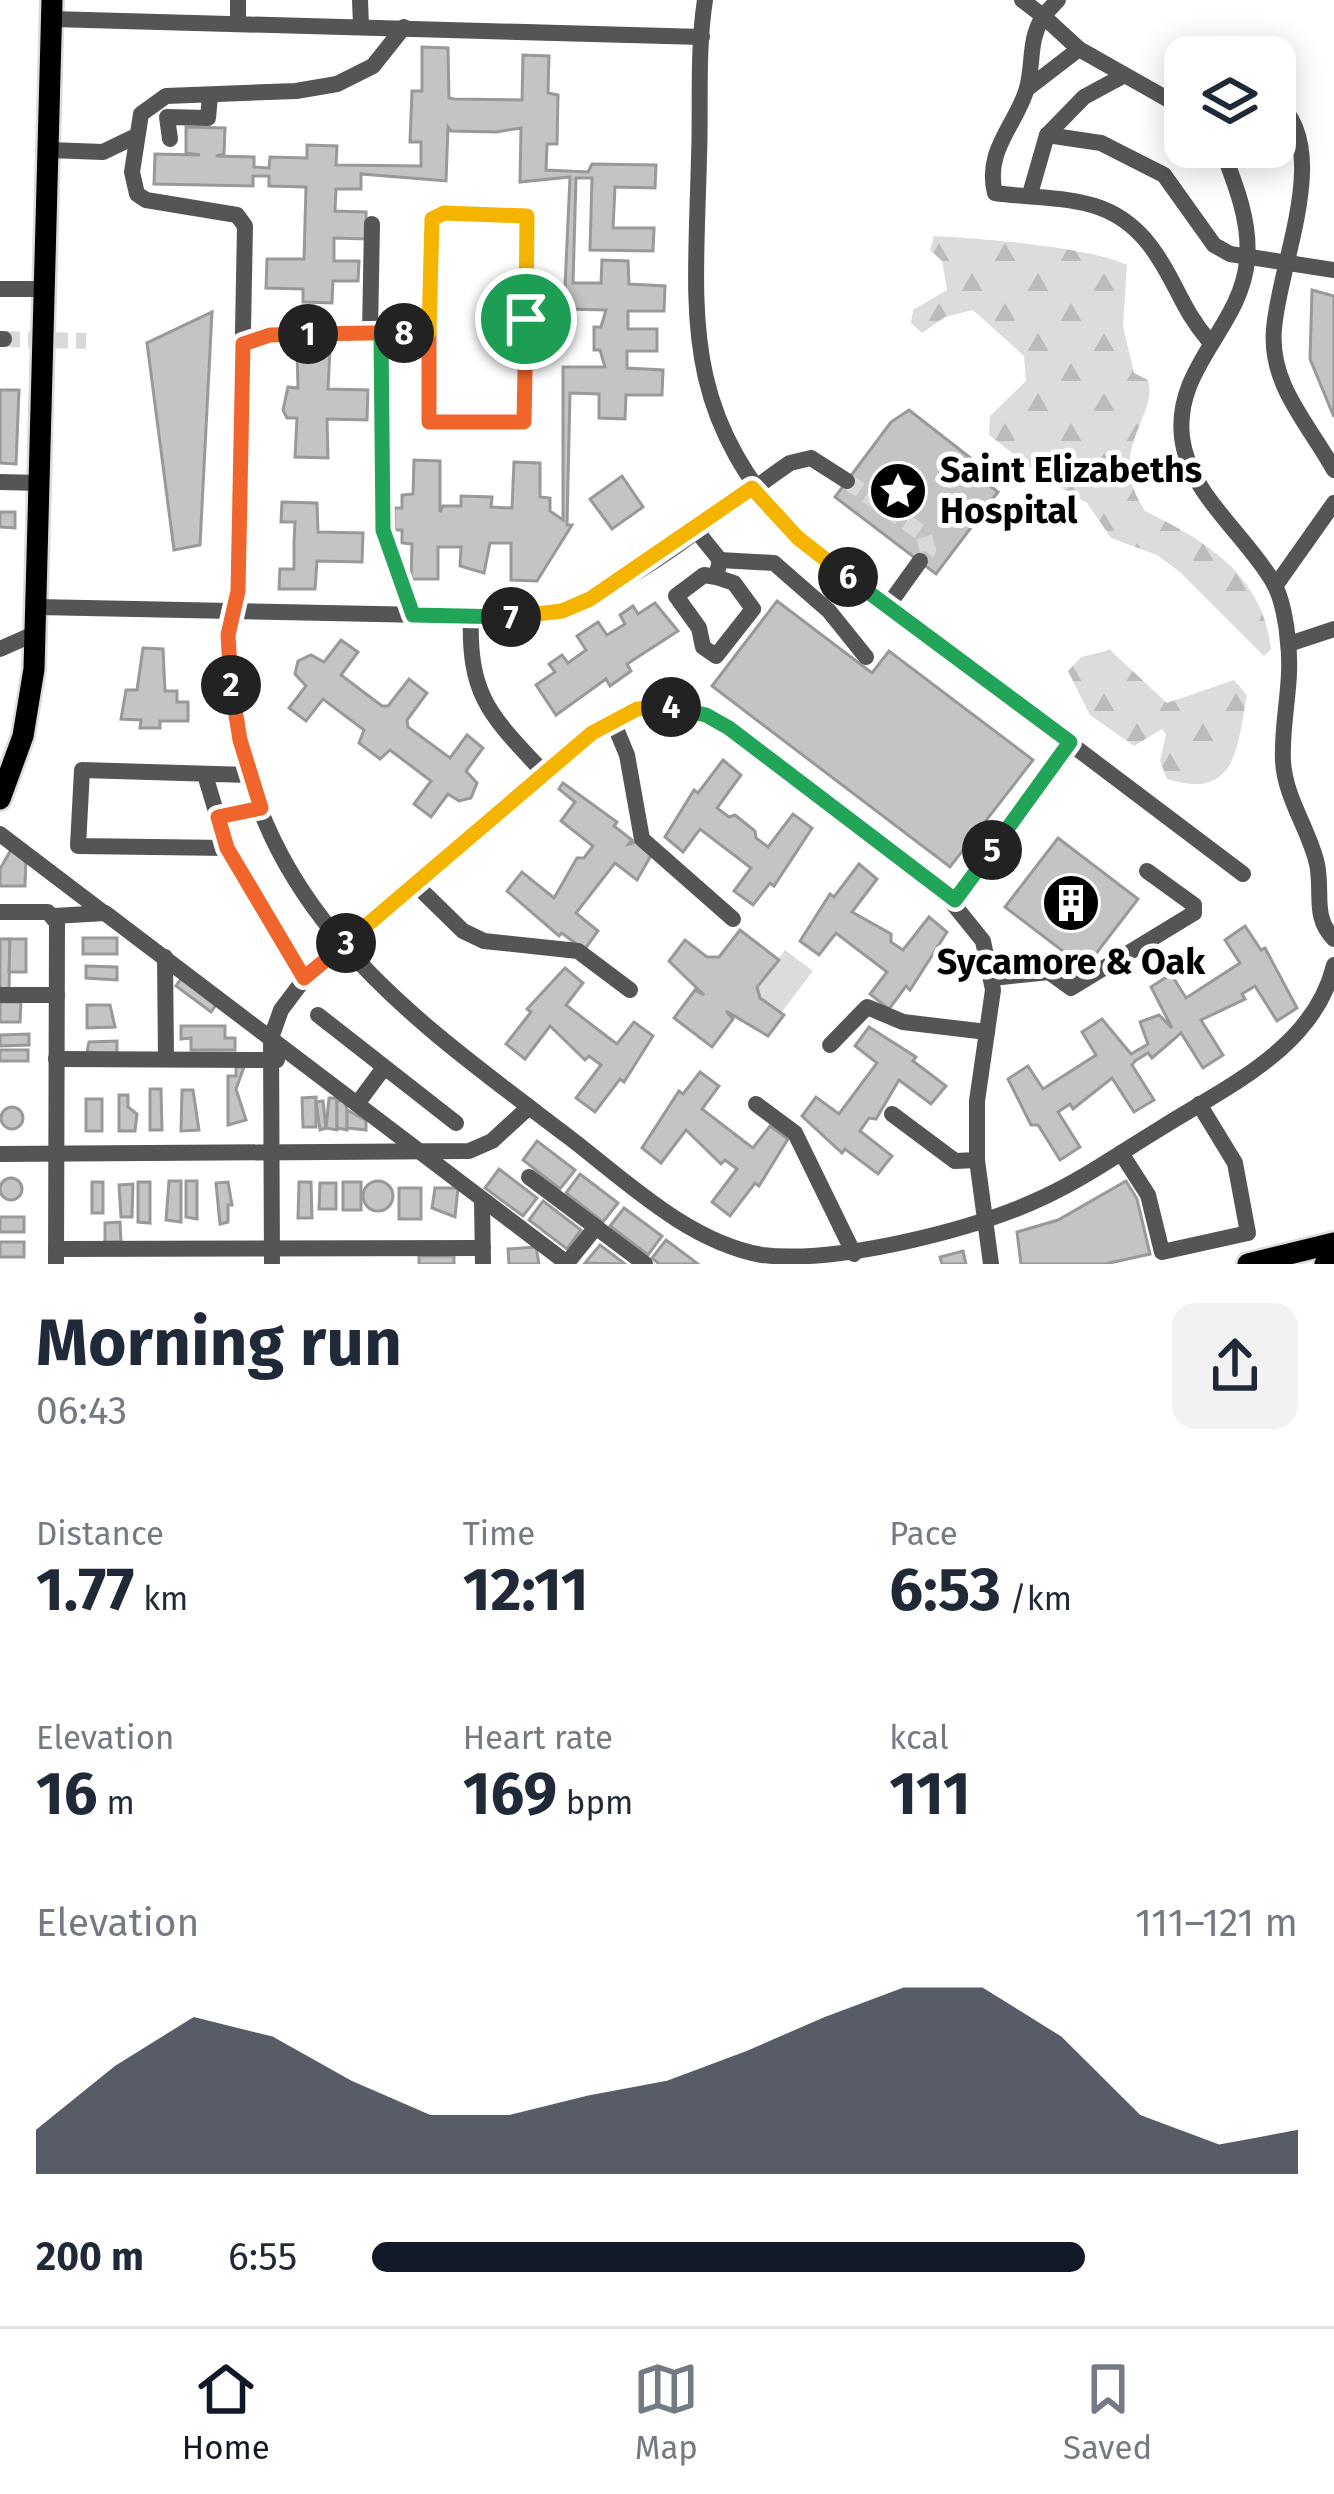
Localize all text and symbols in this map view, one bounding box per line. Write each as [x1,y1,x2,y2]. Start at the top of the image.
map controls [1164,36,1296,168]
button: layers [1164,36,1296,168]
pin [475,268,577,370]
icon: arrive [493,286,559,352]
pin: 8 [374,303,434,363]
pin: 1 [278,304,338,364]
text: 8 [394,313,414,353]
text: 1 [300,314,316,354]
place label: Saint Elizabeths Hospital [940,448,1202,533]
place icon: Saint Elizabeths Hospital [867,460,929,522]
pin: 6 [818,547,878,607]
text: 6 [839,557,857,597]
pin: 7 [481,587,541,647]
text: 7 [503,597,519,637]
pin: 2 [201,655,261,715]
text: 2 [222,665,240,705]
pin: 4 [641,677,701,737]
text: 4 [662,687,680,727]
pin: 5 [962,820,1022,880]
text: 5 [983,830,1001,870]
building icon: Sycamore & Oak [1040,872,1102,934]
pin: 3 [316,913,376,973]
text: 3 [337,923,355,963]
place label: Sycamore & Oak [937,940,1206,984]
text: Morning run [36,1303,402,1382]
button: share [1172,1303,1298,1429]
text: 06:43 [36,1388,127,1434]
text: Distance [36,1514,164,1554]
text: Time [463,1514,535,1554]
text: Pace [889,1514,958,1554]
text: 1.77 [36,1554,134,1626]
text: 12:11 [463,1554,588,1626]
text: 6:53 [889,1554,1001,1626]
text: km [134,1579,188,1619]
text: /km [1001,1579,1072,1619]
text: Elevation [36,1718,174,1758]
text: Heart rate [463,1718,613,1758]
text: kcal [889,1718,949,1758]
text: 16 [36,1758,98,1830]
text: 169 [463,1758,557,1830]
text: 111 [889,1758,971,1830]
text: m [98,1783,135,1823]
text: bpm [557,1783,633,1823]
text: Elevation [36,1900,199,1946]
text: 111–121 m [1135,1900,1298,1946]
text: 200 m [36,2234,144,2280]
text: 6:55 [228,2234,297,2280]
tab: Home [182,2356,270,2468]
tab: Map [633,2356,699,2468]
tab: Saved [1063,2356,1152,2468]

